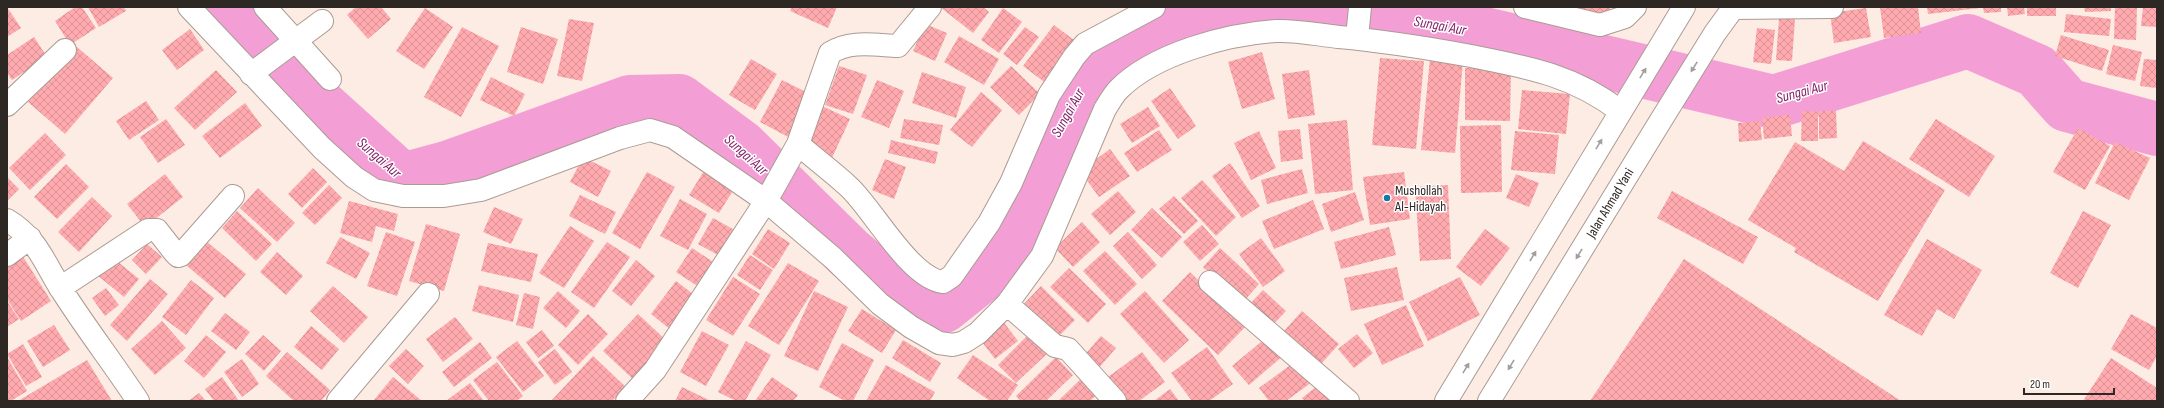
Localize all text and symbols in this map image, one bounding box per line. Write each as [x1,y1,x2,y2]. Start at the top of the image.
water label: Sungai Aur [1412,12,1468,40]
one-way arrow [1690,61,1698,72]
one-way arrow [1639,68,1647,78]
water label: Sungai Aur [1774,76,1831,108]
water label: Sungai Aur [1047,85,1089,141]
water label: Sungai Aur [720,130,772,180]
water label: Sungai Aur [353,134,406,183]
one-way arrow [1596,138,1603,150]
street label: Jalan Ahmad Yani [1582,165,1637,242]
place label: Mushollah Al-Hidayah [1394,182,1446,215]
marker: Mushollah Al-Hidayah [1382,193,1392,203]
one-way arrow [1575,249,1583,259]
one-way arrow [1529,250,1536,262]
one-way arrow [1508,359,1515,371]
one-way arrow [1462,363,1470,373]
scale bar [2024,370,2114,396]
text: 20 m [2030,377,2050,392]

